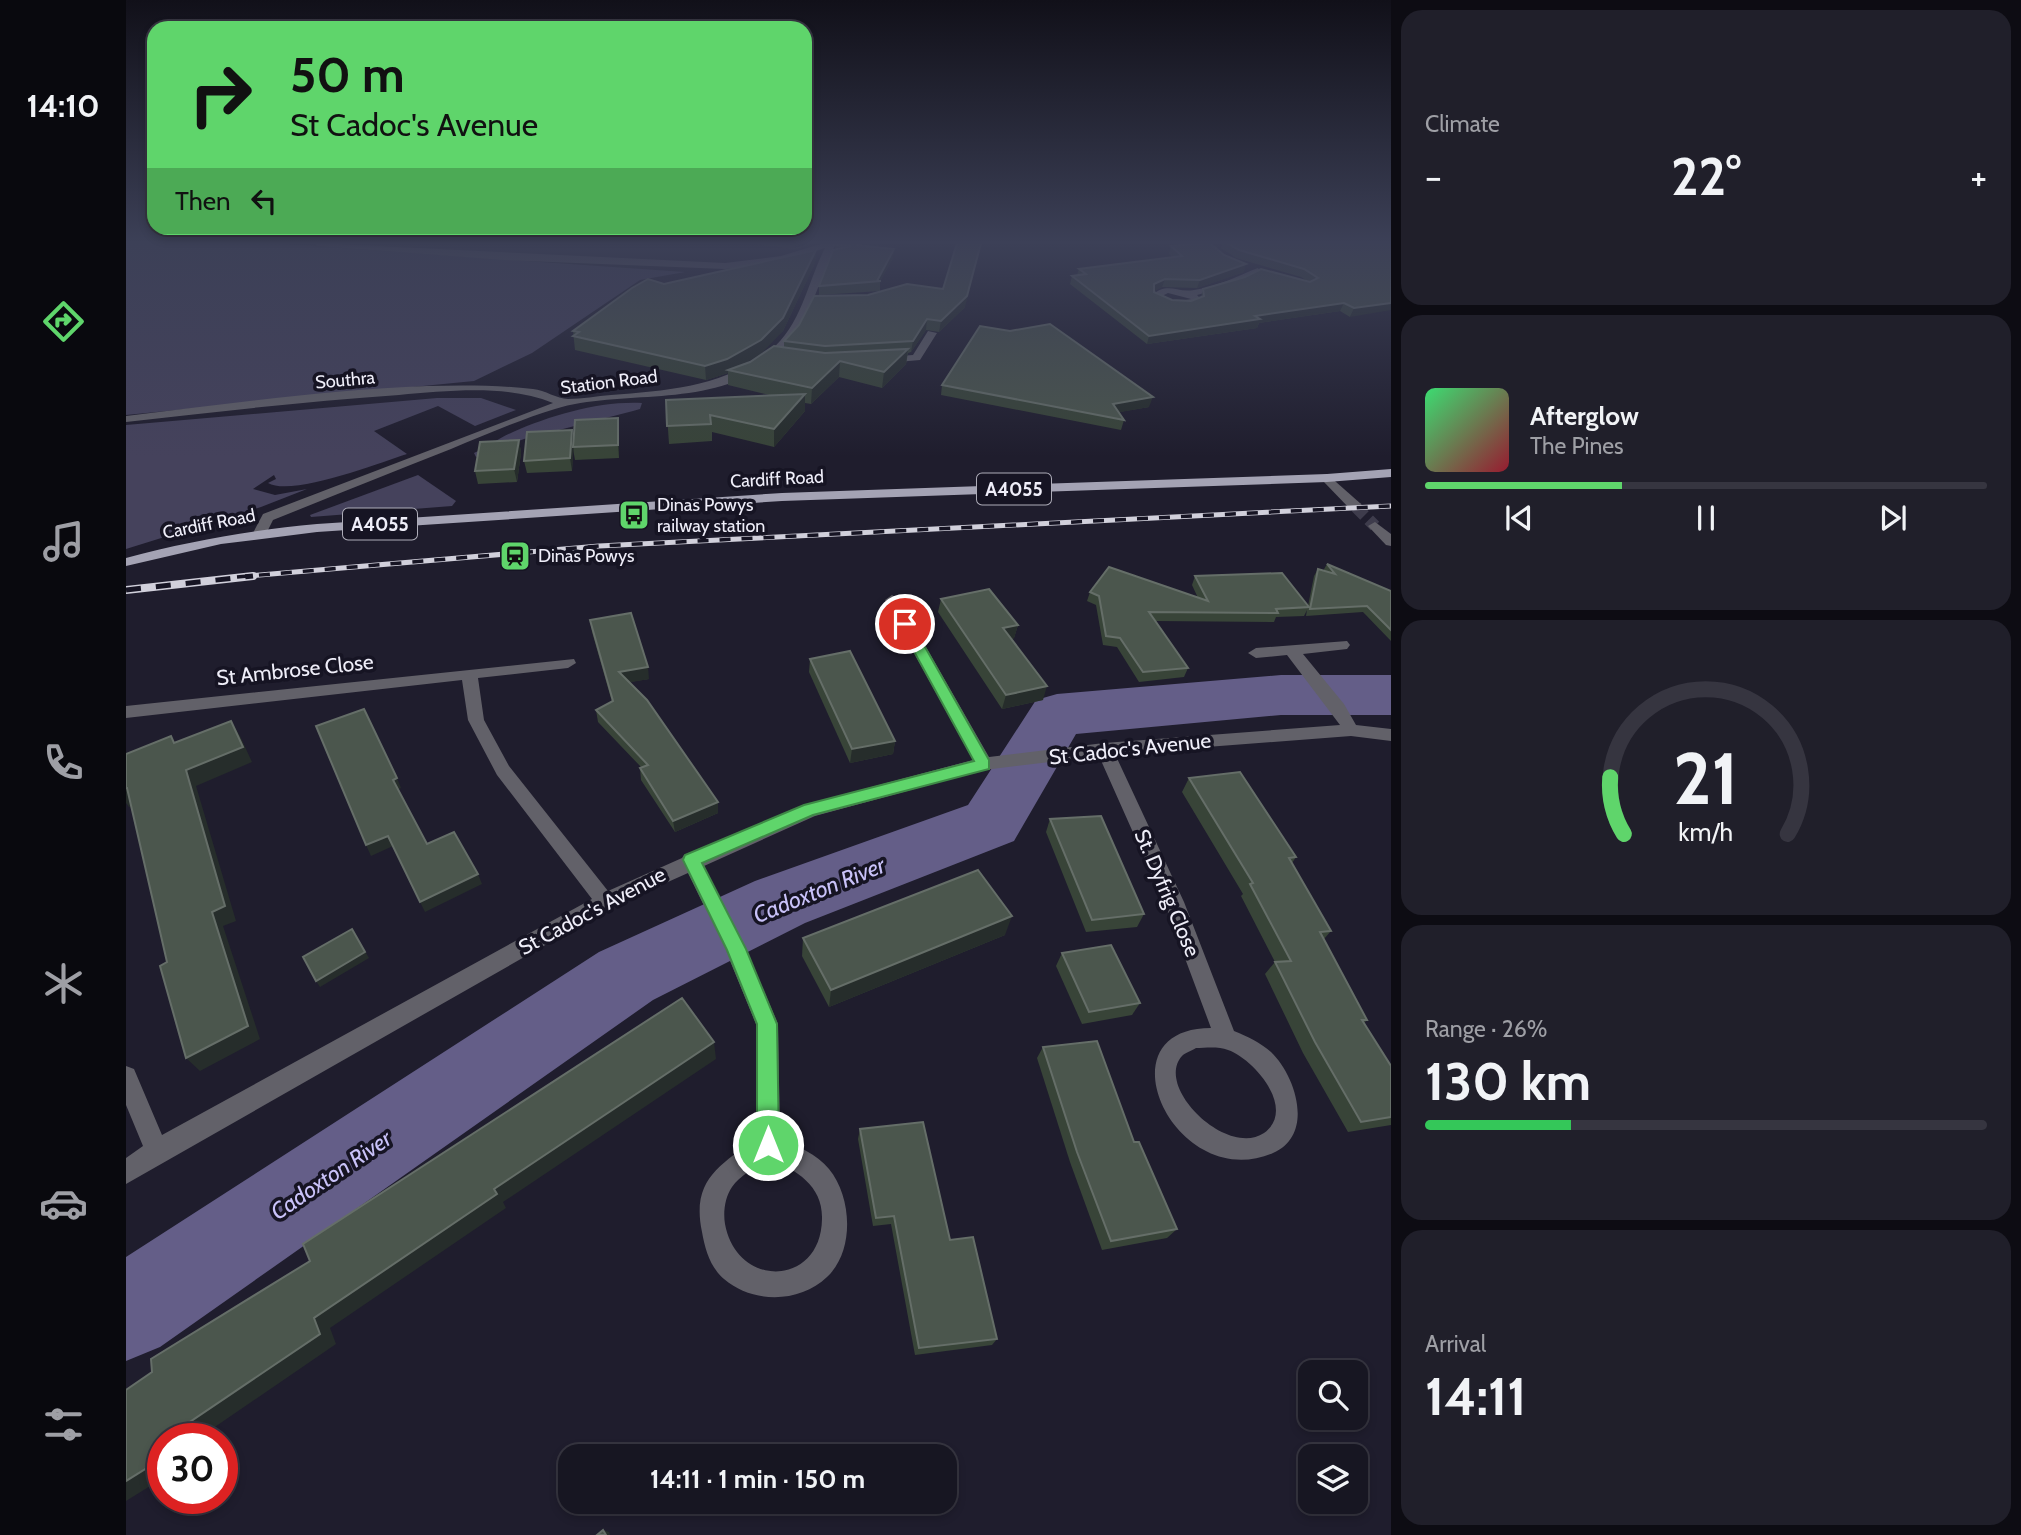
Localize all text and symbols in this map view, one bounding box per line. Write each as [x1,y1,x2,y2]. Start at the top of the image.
text: 50 m [290,45,405,104]
icon: right [175,49,266,140]
text: 14:10 [26,86,100,125]
text: St Cadoc's Avenue [290,105,538,144]
text: Climate [1425,110,1500,138]
text: 22° [1671,145,1741,208]
text: − [1425,153,1442,200]
text: + [1970,153,1987,200]
icon: left [245,182,283,220]
text: Then [175,185,231,217]
icon: directions [39,297,88,346]
street label: Station Road [559,365,659,399]
street label: Southra [314,366,376,394]
text: Afterglow [1530,400,1639,432]
text: The Pines [1530,432,1624,460]
street label: Cardiff Road [729,466,825,492]
road number: A4055 [977,474,1051,504]
place label: Dinas Powys railway station [657,494,765,537]
bus stop icon: Dinas Powys railway station [617,498,651,532]
icon: previous [1500,499,1538,537]
icon: pause [1687,499,1725,537]
icon: next [1874,499,1912,537]
street label: Cardiff Road [161,504,257,544]
road number: A4055 [343,509,417,540]
icon: music [39,517,88,566]
station icon: Dinas Powys [498,539,532,573]
place label: Dinas Powys [538,545,634,567]
pin [875,594,935,654]
icon: arrive [886,605,924,643]
street label: St Ambrose Close [215,649,375,690]
street label: St Cadoc's Avenue [1048,728,1212,769]
text: 21 [1673,734,1739,822]
icon: phone [39,738,88,787]
text: km/h [1679,816,1733,846]
street label: St. Dyfrig Close [1129,825,1206,961]
water label: Cadoxton River [749,851,890,929]
street label: St Cadoc's Avenue [514,861,670,960]
icon: climate [39,959,88,1008]
text: Range · 26% [1425,1015,1548,1043]
text: 130 km [1425,1050,1591,1113]
position arrow [731,1108,805,1182]
water label: Cadoxton River [265,1124,397,1226]
icon: car [39,1179,88,1228]
text: Arrival [1425,1330,1486,1358]
map controls [1298,1360,1368,1514]
button: search [1298,1360,1368,1430]
text: 14:11 [1425,1365,1526,1428]
icon: filters [39,1400,88,1449]
speed limit sign: 30 [147,1423,238,1514]
button: layers [1298,1444,1368,1514]
text: 14:11 · 1 min · 150 m [650,1463,865,1495]

